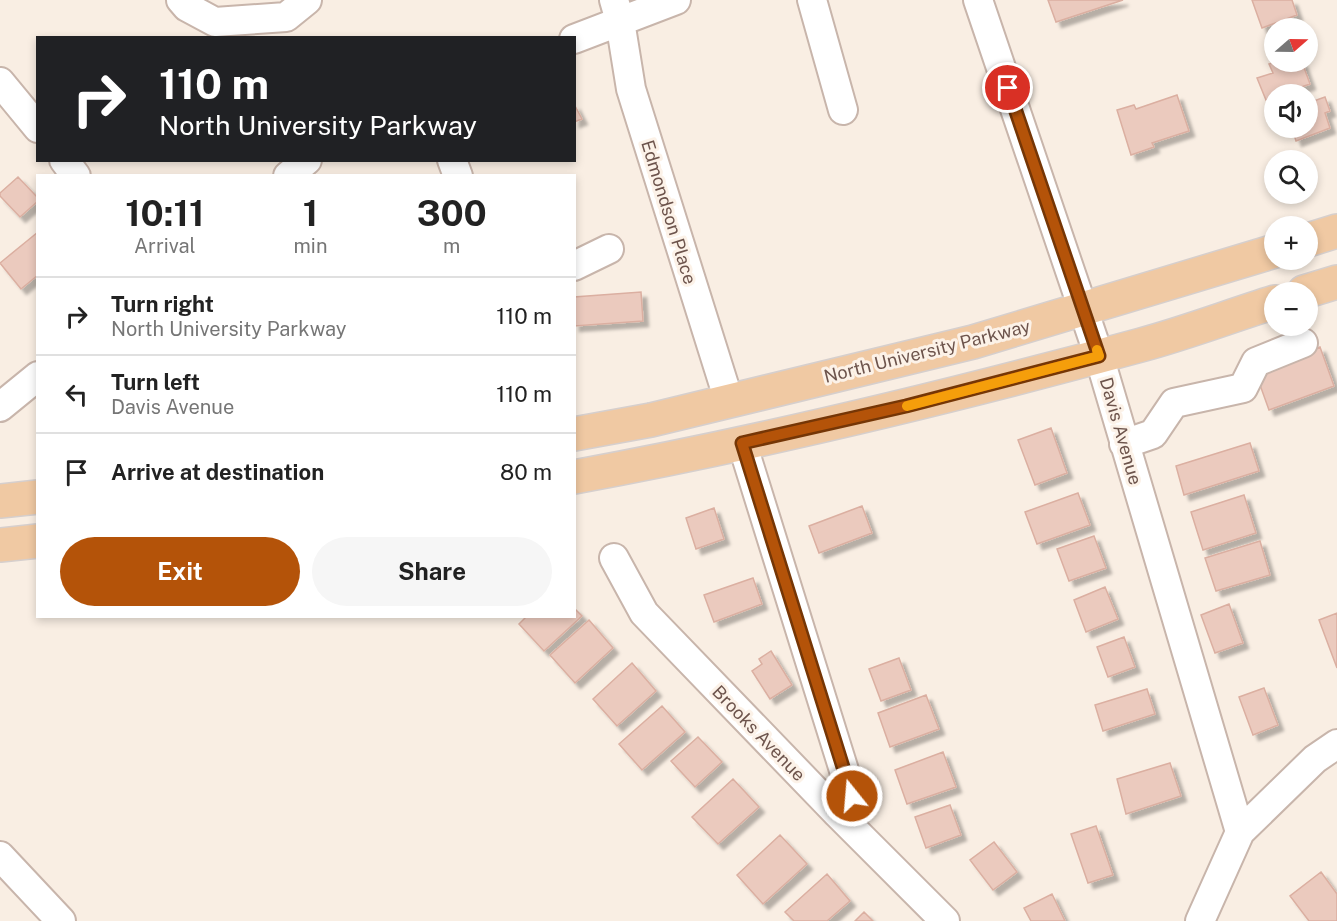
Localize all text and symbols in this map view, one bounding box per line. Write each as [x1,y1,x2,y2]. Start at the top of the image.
north arrow [1264,18,1318,72]
map controls [1264,18,1318,336]
text: 110 m [159,59,269,108]
icon: right [60,60,138,138]
pin [982,62,1033,113]
icon: arrive [991,71,1024,104]
button: sound [1264,84,1318,138]
text: North University Parkway [159,109,477,141]
street label: Edmondson Place [637,137,701,287]
button: search [1264,150,1318,204]
text: 10:11 [125,192,204,234]
text: 1 [303,192,318,234]
text: 300 [417,192,487,234]
button: + [1264,216,1318,270]
text: Arrival [134,234,196,258]
text: min [294,234,327,258]
text: m [443,234,460,258]
button: − [1264,282,1318,336]
text: Turn right [111,291,214,317]
icon: right [60,300,93,333]
text: 110 m [496,303,552,329]
street label: North University Parkway [822,315,1033,387]
text: North University Parkway [111,317,346,341]
text: Turn left [111,369,200,395]
street label: Davis Avenue [1096,375,1146,487]
icon: left [60,378,93,411]
text: 110 m [496,381,552,407]
text: Davis Avenue [111,395,234,419]
icon: arrive [60,456,93,489]
text: Arrive at destination [111,459,324,485]
text: 80 m [500,459,552,485]
button: Exit [60,537,300,606]
button: Share [312,537,552,606]
street label: Brooks Avenue [708,681,810,785]
position arrow [820,764,884,828]

